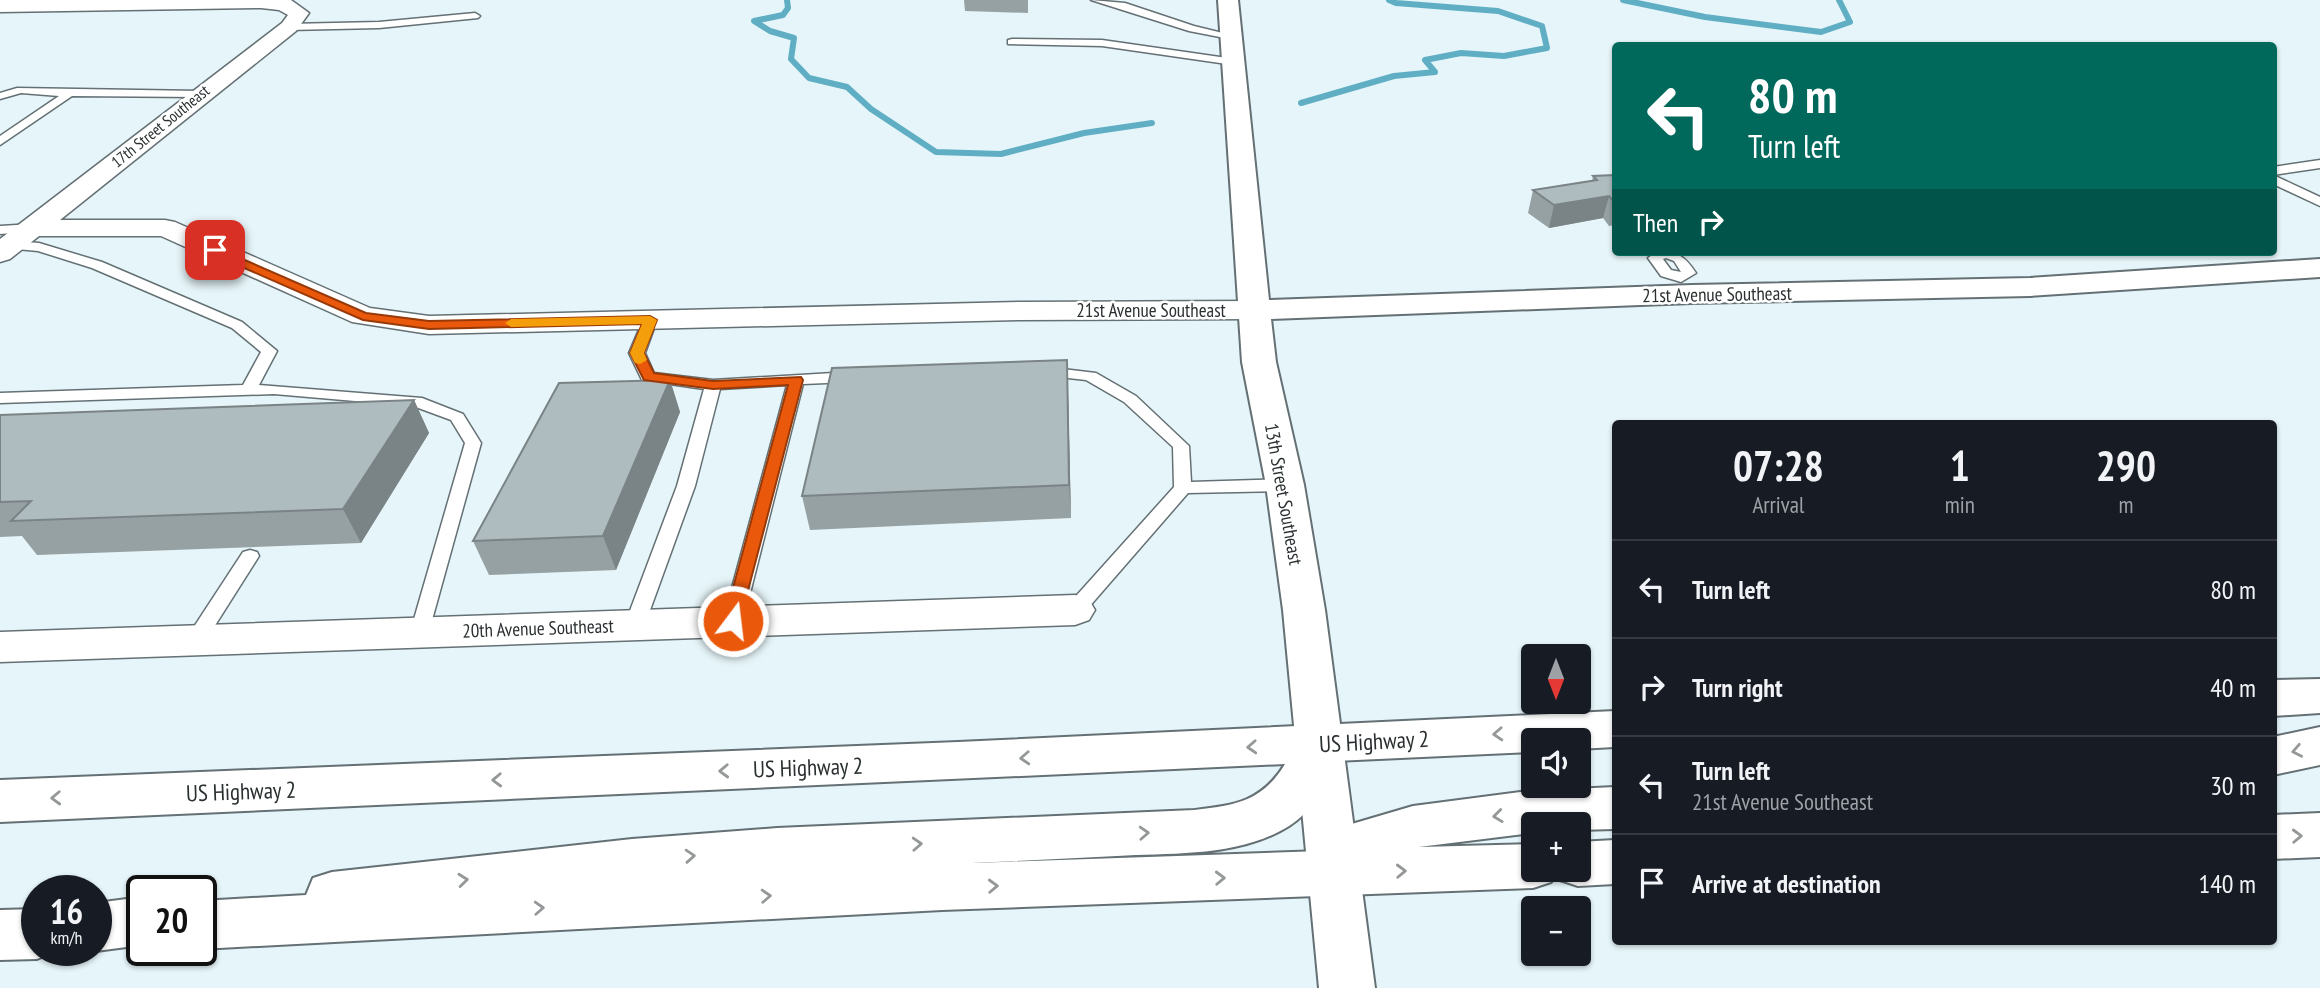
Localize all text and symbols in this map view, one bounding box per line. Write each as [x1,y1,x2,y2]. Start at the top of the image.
text: 80 m [1748,63,1837,127]
icon: left [1633,70,1724,161]
street label: 17th Street Southeast [107,80,214,172]
text: Turn left [1748,125,1840,167]
icon: right [1692,203,1730,241]
text: Then [1633,206,1678,239]
pin [185,220,245,280]
icon: arrive [196,231,234,269]
street label: 21st Avenue Southeast [1642,281,1793,307]
street label: 21st Avenue Southeast [1076,298,1227,322]
street label: 13th Street Southeast [1260,421,1308,567]
text: 07:28 [1733,438,1824,493]
text: 1 [1950,438,1970,493]
text: 290 [2096,438,2156,493]
text: Arrival [1752,490,1804,519]
text: min [1945,490,1975,519]
text: m [2118,490,2133,519]
icon: left [1633,570,1671,608]
text: Turn left [1692,573,1770,606]
text: 80 m [2210,573,2256,606]
position arrow [696,584,770,658]
street label: 20th Avenue Southeast [462,613,615,643]
north arrow [1521,644,1591,714]
map controls [1521,644,1591,966]
icon: right [1633,668,1671,706]
text: Turn right [1692,671,1783,704]
text: 40 m [2210,671,2256,704]
street label: US Highway 2 [1318,724,1430,758]
one-way arrow [1492,727,1503,742]
button: sound [1521,728,1591,798]
one-way arrow [1246,739,1257,754]
one-way arrow [2291,743,2303,758]
one-way arrow [1019,750,1030,765]
street label: US Highway 2 [752,751,864,783]
text: Turn left [1692,754,1770,787]
one-way arrow [718,763,729,778]
icon: left [1633,766,1671,804]
text: 30 m [2210,769,2256,802]
one-way arrow [491,772,502,787]
street label: US Highway 2 [185,775,297,807]
text: 21st Avenue Southeast [1692,787,1873,816]
one-way arrow [50,791,61,806]
one-way arrow [1492,808,1504,823]
button: + [1521,812,1591,882]
one-way arrow [1139,826,1150,841]
one-way arrow [2291,828,2302,843]
one-way arrow [912,836,923,851]
one-way arrow [684,849,695,864]
one-way arrow [1396,864,1407,879]
icon: arrive [1633,864,1671,902]
text: Arrive at destination [1692,867,1881,900]
text: 140 m [2198,867,2256,900]
one-way arrow [1215,870,1226,885]
one-way arrow [458,872,469,887]
speed limit sign: 20 [126,875,217,966]
one-way arrow [988,878,999,893]
text: 16 [50,888,83,934]
one-way arrow [761,889,772,904]
button: − [1521,896,1591,966]
one-way arrow [533,901,544,916]
text: km/h [51,926,82,949]

